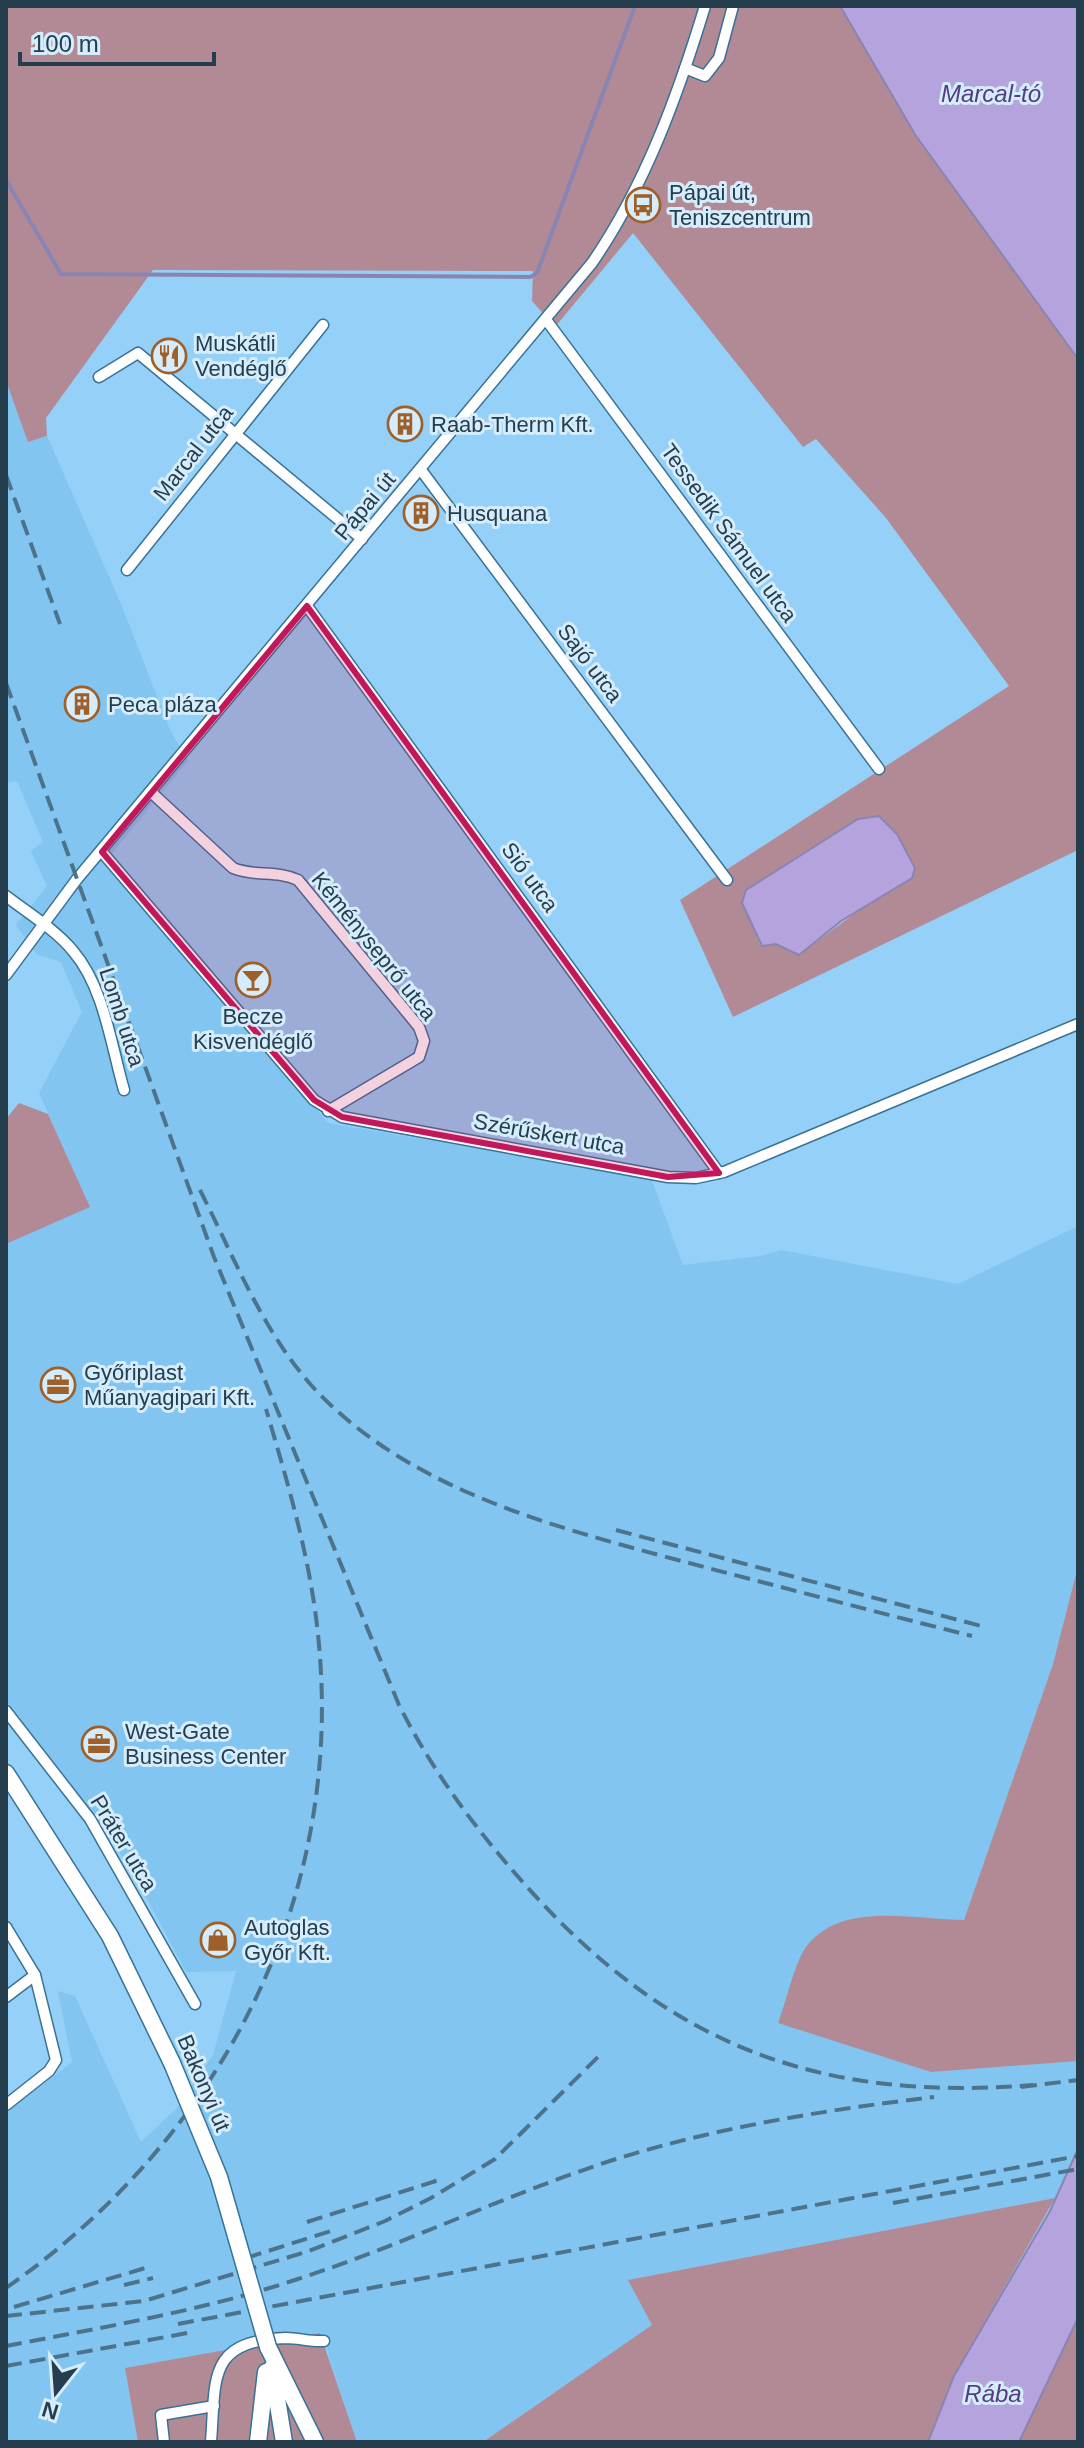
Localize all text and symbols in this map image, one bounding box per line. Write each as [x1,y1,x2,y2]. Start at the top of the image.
scale bar [20,16,214,66]
text: 100 m [32,30,99,57]
water label: Marcal-tó [941,80,1041,107]
place label: Pápai út, Teniszcentrum [669,180,811,230]
bus stop icon: Pápai út, Teniszcentrum [624,186,662,224]
place label: Muskátli Vendéglő [195,331,287,381]
restaurant icon: Muskátli Vendéglő [150,337,188,375]
street label: Marcal utca [148,400,238,506]
building icon: Raab-Therm Kft. [386,405,424,443]
place label: Raab-Therm Kft. [431,412,594,437]
street label: Tessedik Sámuel utca [656,439,802,628]
street label: Pápai út [329,467,401,545]
building icon: Husquana [402,494,440,532]
place label: Husquana [447,501,548,526]
street label: Sajó utca [552,619,628,708]
building icon: Peca pláza [63,685,101,723]
place label: Peca pláza [108,692,218,717]
street label: Sió utca [497,837,564,917]
street label: Kéményseprő utca [307,867,442,1026]
bar icon: Becze Kisvendéglő [234,961,272,999]
street label: Lomb utca [94,964,150,1070]
place label: Becze Kisvendéglő [193,1004,313,1054]
street label: Szérűskert utca [472,1108,627,1160]
place label: Győriplast Műanyagipari Kft. [84,1360,255,1410]
office icon: Győriplast Műanyagipari Kft. [39,1366,77,1404]
place label: West-Gate Business Center [125,1719,286,1769]
office icon: West-Gate Business Center [80,1725,118,1763]
street label: Práter utca [86,1790,163,1896]
place label: Autoglas Győr Kft. [244,1915,331,1965]
shop icon: Autoglas Győr Kft. [199,1921,237,1959]
street label: Bakonyi út [172,2031,236,2135]
north arrow [16,2352,96,2432]
water label: Rába [964,2380,1022,2407]
text: N [39,2396,62,2425]

